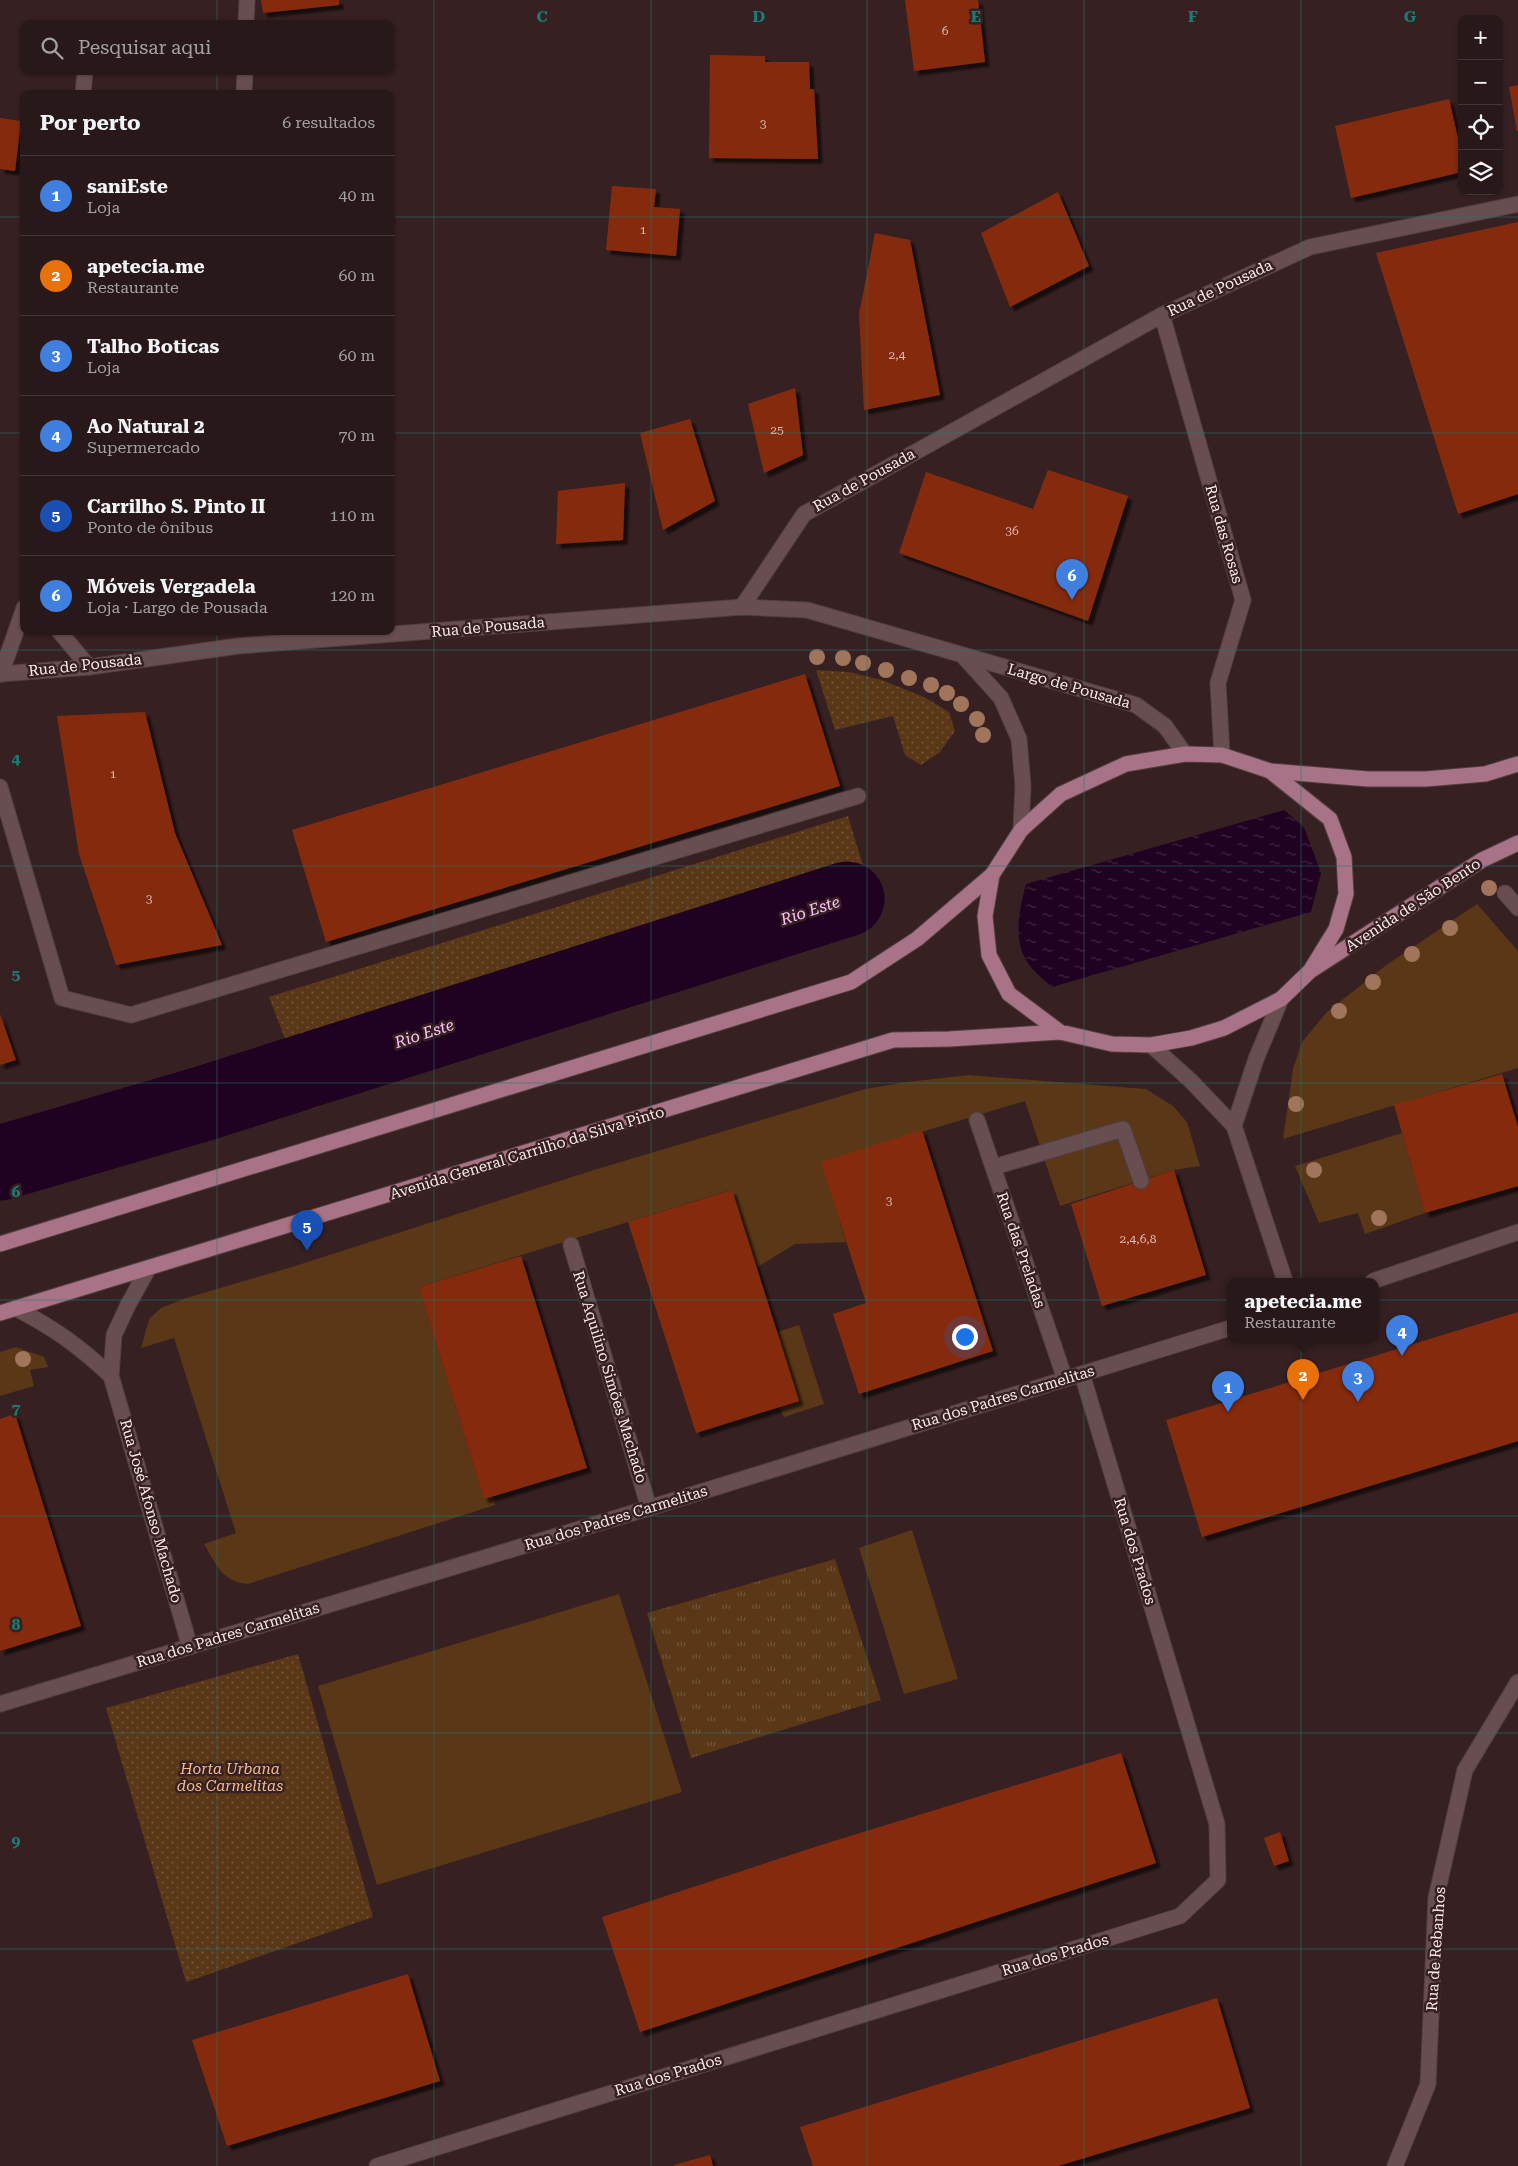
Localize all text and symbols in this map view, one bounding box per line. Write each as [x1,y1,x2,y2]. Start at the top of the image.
text: C [536,7,548,26]
text: D [753,7,766,26]
text: E [971,7,981,26]
text: F [1188,7,1198,26]
text: G [1404,7,1417,26]
map controls [1458,15,1503,195]
button: + [1458,15,1503,60]
search box [20,20,395,75]
house number: 6 [942,24,949,38]
icon: search [38,34,66,62]
text: Pesquisar aqui [78,36,211,59]
button: − [1458,60,1503,105]
button: locate [1458,105,1503,150]
text: Por perto [40,111,141,135]
text: 6 resultados [282,113,375,132]
house number: 3 [760,117,767,131]
button: layers [1458,150,1503,195]
text: saniEste [87,175,168,198]
text: 1 [52,186,60,205]
text: 40 m [338,186,375,205]
text: Loja [87,198,120,217]
house number: 1 [640,223,647,237]
text: apetecia.me [87,255,205,278]
street label: Rua de Pousada [1165,256,1275,320]
text: 2 [52,266,60,285]
text: 60 m [338,266,375,285]
text: Restaurante [87,278,179,297]
text: Talho Boticas [87,335,219,358]
text: 3 [52,346,60,365]
text: 60 m [338,346,375,365]
house number: 2,4 [889,348,906,362]
text: Loja [87,358,120,377]
text: Ao Natural 2 [87,415,205,438]
house number: 25 [770,423,784,437]
text: 4 [52,426,60,445]
text: 70 m [338,426,375,445]
text: Supermercado [87,438,200,457]
street label: Rua de Pousada [810,445,918,515]
street label: Rua das Rosas [1201,483,1247,585]
text: Carrilho S. Pinto II [87,495,266,518]
text: 5 [52,506,60,525]
text: 110 m [329,506,375,525]
text: Ponto de ônibus [87,518,213,537]
house number: 36 [1005,524,1019,538]
pin: 6 [1056,559,1088,600]
text: Móveis Vergadela [87,575,256,598]
text: 6 [52,586,60,605]
text: 120 m [329,586,375,605]
text: Loja · Largo de Pousada [87,598,268,617]
street label: Rua de Pousada [431,613,545,641]
street label: Rua de Pousada [28,650,142,680]
street label: Largo de Pousada [1005,660,1133,712]
text: 4 [12,749,21,768]
house number: 1 [110,767,117,781]
street label: Avenida de São Bento [1342,855,1484,955]
house number: 3 [146,892,153,906]
water label: Rio Este [777,892,842,929]
text: 5 [12,965,21,984]
water label: Rio Este [391,1015,456,1052]
street label: Avenida General Carrilho da Silva Pinto [388,1103,666,1203]
text: 6 [12,1182,21,1201]
street label: Rua das Preladas [993,1190,1049,1310]
house number: 3 [886,1194,893,1208]
pin: 5 [291,1210,323,1251]
house number: 2,4,6,8 [1120,1232,1157,1246]
street label: Rua Aquilino Simões Machado [569,1269,651,1485]
popup [1227,1278,1379,1343]
text: apetecia.me [1244,1290,1362,1313]
text: Restaurante [1244,1313,1336,1332]
pin: 4 [1386,1315,1418,1356]
your location [952,1324,978,1350]
pin: 2 [1287,1359,1319,1400]
pin: 3 [1342,1361,1374,1402]
street label: Rua dos Padres Carmelitas [909,1362,1097,1434]
pin: 1 [1212,1371,1244,1412]
text: 7 [12,1399,21,1418]
street label: Rua José Afonso Machado [116,1417,186,1605]
street label: Rua dos Padres Carmelitas [522,1482,710,1554]
street label: Rua dos Prados [1110,1495,1160,1607]
street label: Rua dos Padres Carmelitas [134,1599,322,1671]
text: 8 [12,1615,21,1634]
park label: Horta Urbana dos Carmelitas [177,1760,283,1795]
text: 9 [12,1832,21,1851]
street label: Rua de Rebanhos [1423,1886,1449,2012]
street label: Rua dos Prados [999,1930,1111,1980]
street label: Rua dos Prados [612,2050,724,2100]

